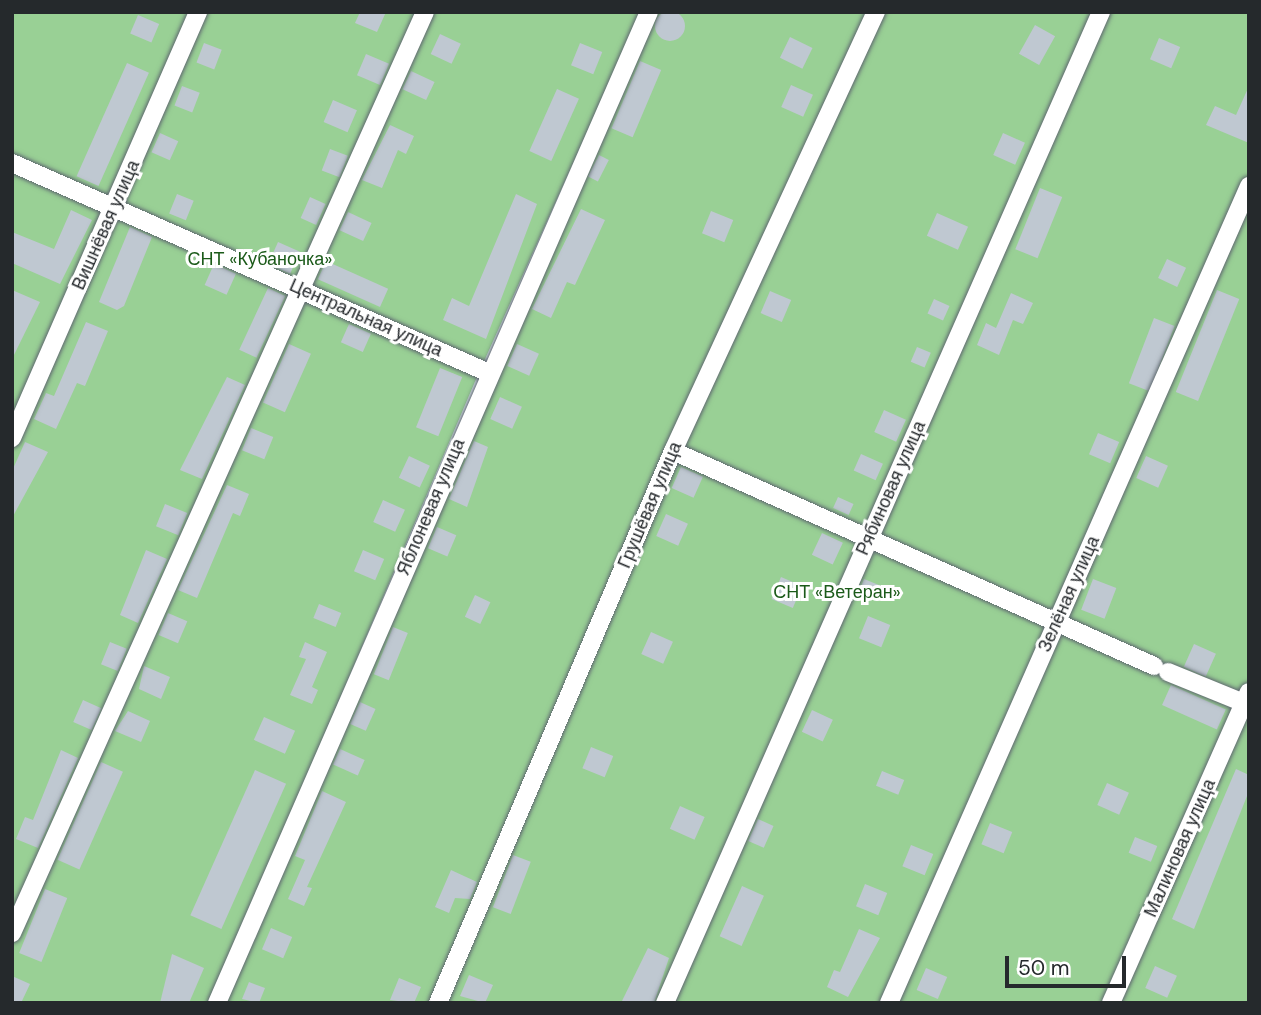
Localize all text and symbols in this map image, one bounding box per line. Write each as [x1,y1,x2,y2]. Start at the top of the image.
street label: Вишнёвая улица [68,157,144,293]
park label: СНТ «Кубаночка» [188,248,332,270]
street label: Центральная улица [286,275,446,361]
street label: Рябиновая улица [852,417,930,559]
street label: Яблоневая улица [392,435,470,579]
street label: Грушёвая улица [614,438,686,572]
street label: Зелёная улица [1034,533,1104,655]
park label: СНТ «Ветеран» [773,581,901,603]
street label: Малиновая улица [1140,776,1220,920]
scale bar [1009,942,1130,986]
text: 50 m [1018,954,1069,982]

